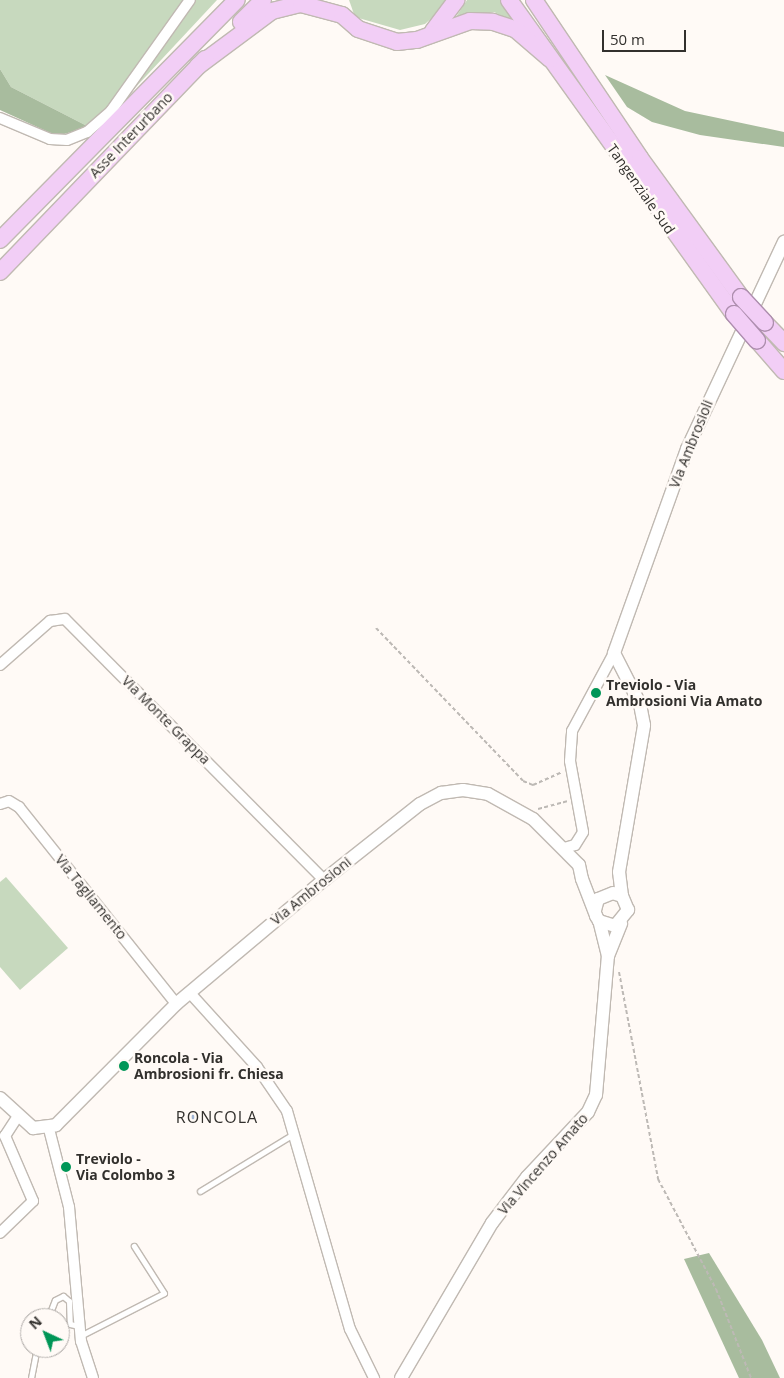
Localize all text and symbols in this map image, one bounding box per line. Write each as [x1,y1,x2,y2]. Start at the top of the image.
scale bar [604,20,688,52]
text: 50 m [610,29,645,49]
street label: Asse Interurbano [86,89,176,181]
street label: Tangenziale Sud [604,141,678,237]
street label: Via Ambrosioli [666,398,716,490]
street label: Via Monte Grappa [118,672,214,768]
place label: Treviolo - Via Ambrosioni Via Amato [606,677,762,710]
marker: Treviolo - Via Ambrosioni Via Amato [590,687,602,699]
street label: Via Tagliamento [52,851,130,943]
street label: Via Ambrosioni [267,853,355,929]
place label: Roncola - Via Ambrosioni fr. Chiesa [134,1050,284,1082]
marker: Roncola - Via Ambrosioni fr. Chiesa [118,1060,130,1072]
district label: RONCOLA [175,1107,259,1127]
street label: Via Vincenzo Amato [494,1110,592,1218]
place label: Treviolo - Via Colombo 3 [76,1151,175,1184]
marker: Treviolo - Via Colombo 3 [60,1161,72,1173]
north arrow [20,1308,70,1358]
text: N [24,1312,46,1333]

